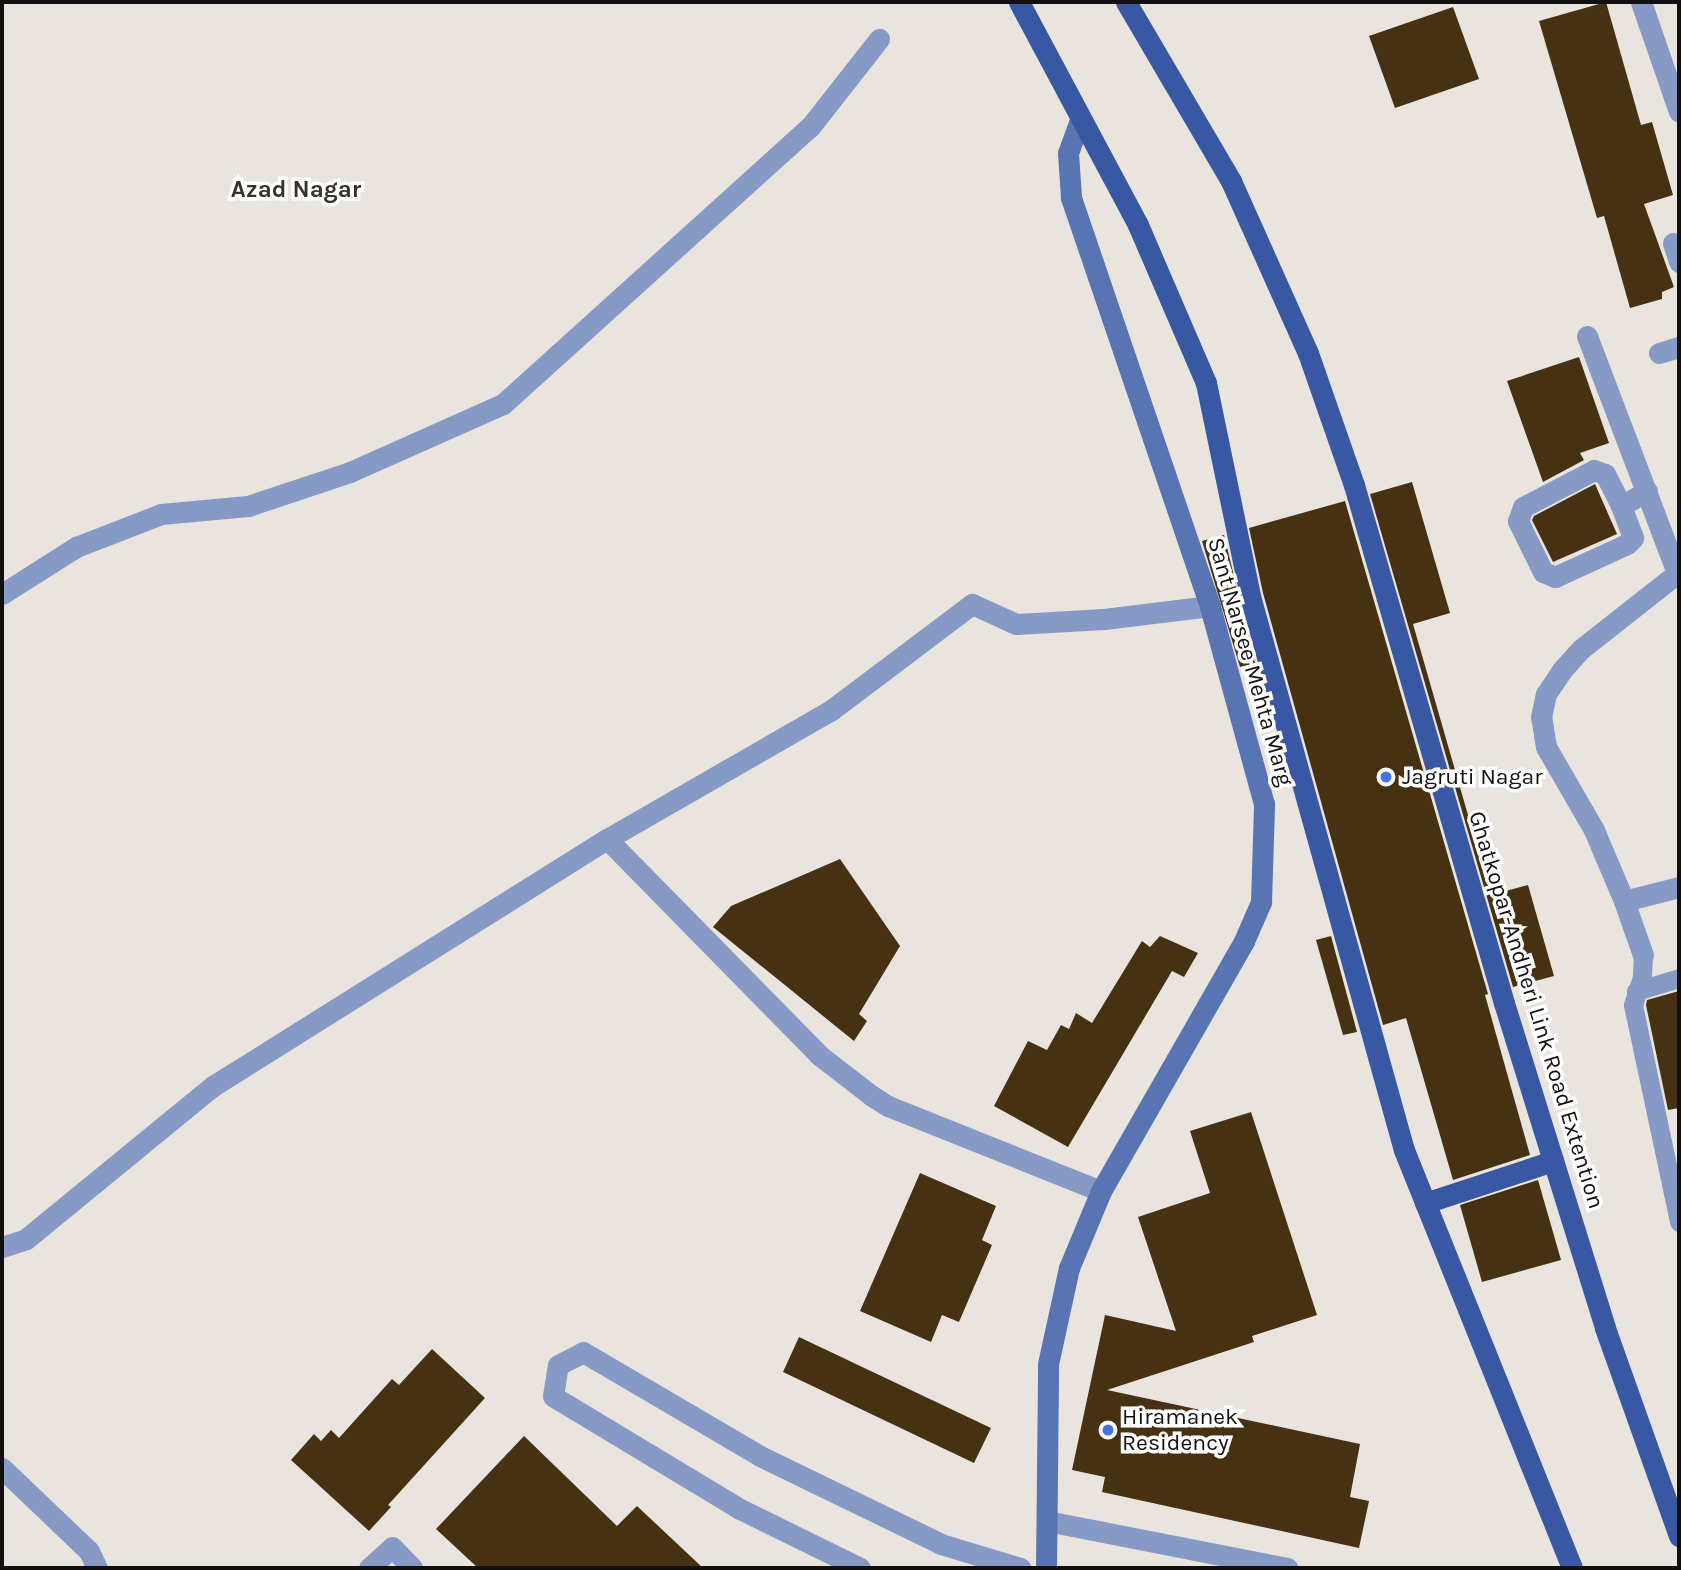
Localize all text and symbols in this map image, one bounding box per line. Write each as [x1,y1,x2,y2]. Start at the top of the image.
district label: Azad Nagar [231,176,361,204]
street label: Sant Narsee Mehta Marg [1201,534,1299,790]
place label: Jagruti Nagar [1402,763,1542,791]
marker: Jagruti Nagar [1376,767,1396,787]
street label: Ghatkopar-Andheri Link Road Extention [1462,808,1610,1212]
place label: Hiramanek Residency [1122,1403,1238,1457]
marker: Hiramanek Residency [1100,1422,1116,1438]

